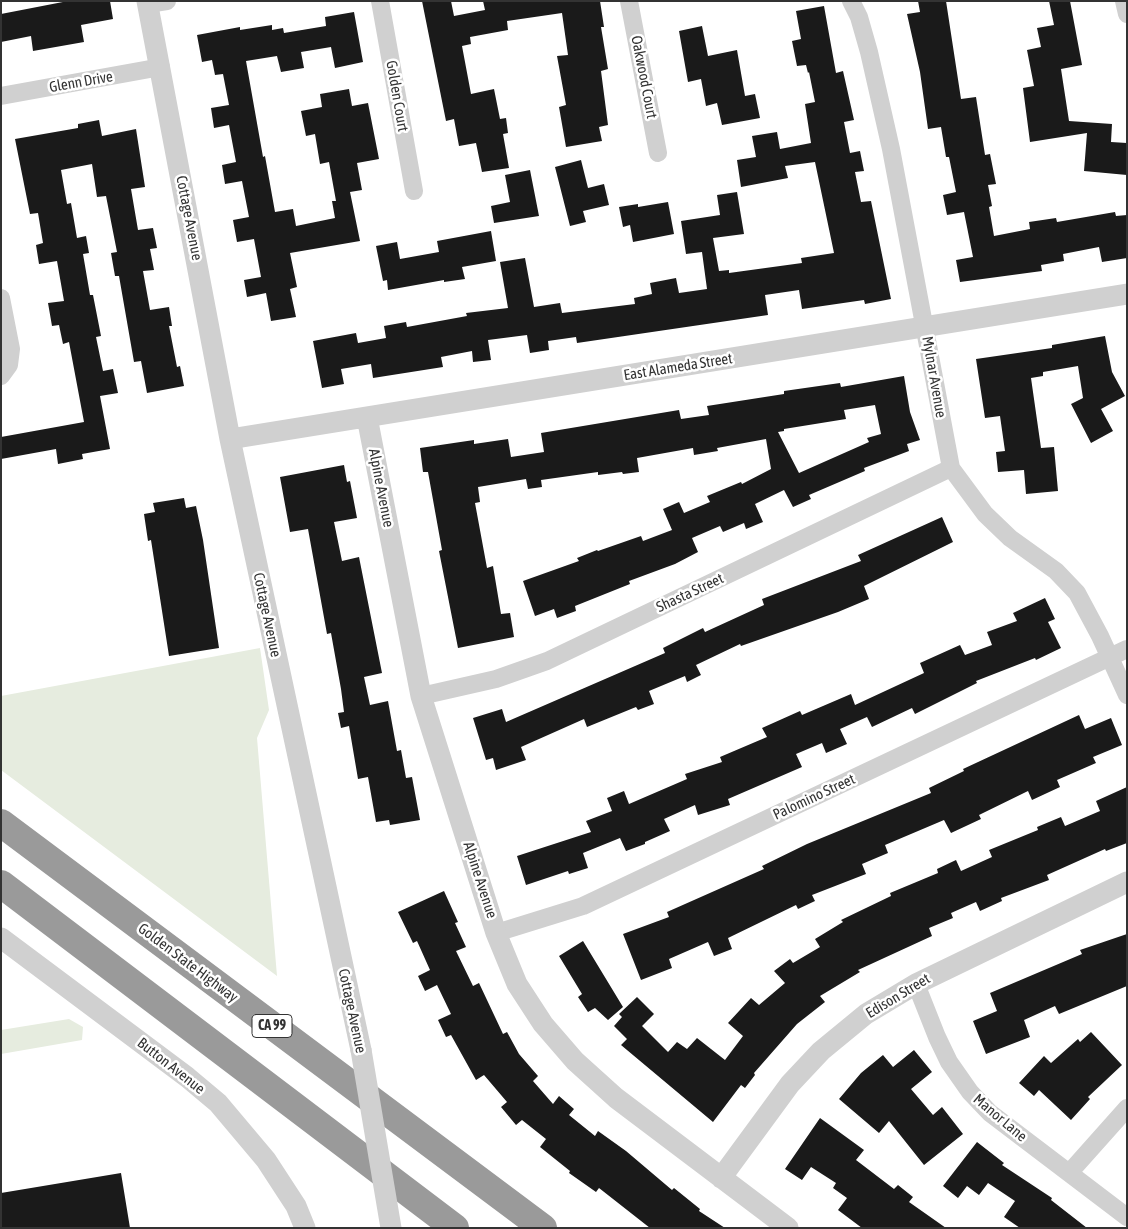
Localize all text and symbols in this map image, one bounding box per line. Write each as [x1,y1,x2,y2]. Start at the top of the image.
street label: Oakwood Court [627,34,661,120]
street label: Golden Court [382,59,412,133]
street label: Glenn Drive [48,68,114,96]
street label: Cottage Avenue [172,174,206,262]
street label: Mylnar Avenue [918,335,950,419]
street label: East Alameda Street [622,350,734,384]
street label: Alpine Avenue [365,447,397,529]
street label: Shasta Street [654,570,726,616]
street label: Cottage Avenue [249,571,285,659]
street label: Palomino Street [770,770,858,824]
street label: Alpine Avenue [459,839,501,921]
street label: Golden State Highway [134,920,242,1006]
street label: Cottage Avenue [334,967,370,1055]
street label: Edison Street [863,970,933,1022]
road number: CA 99 [252,1014,292,1038]
street label: Button Avenue [134,1034,208,1098]
street label: Manor Lane [969,1090,1031,1146]

